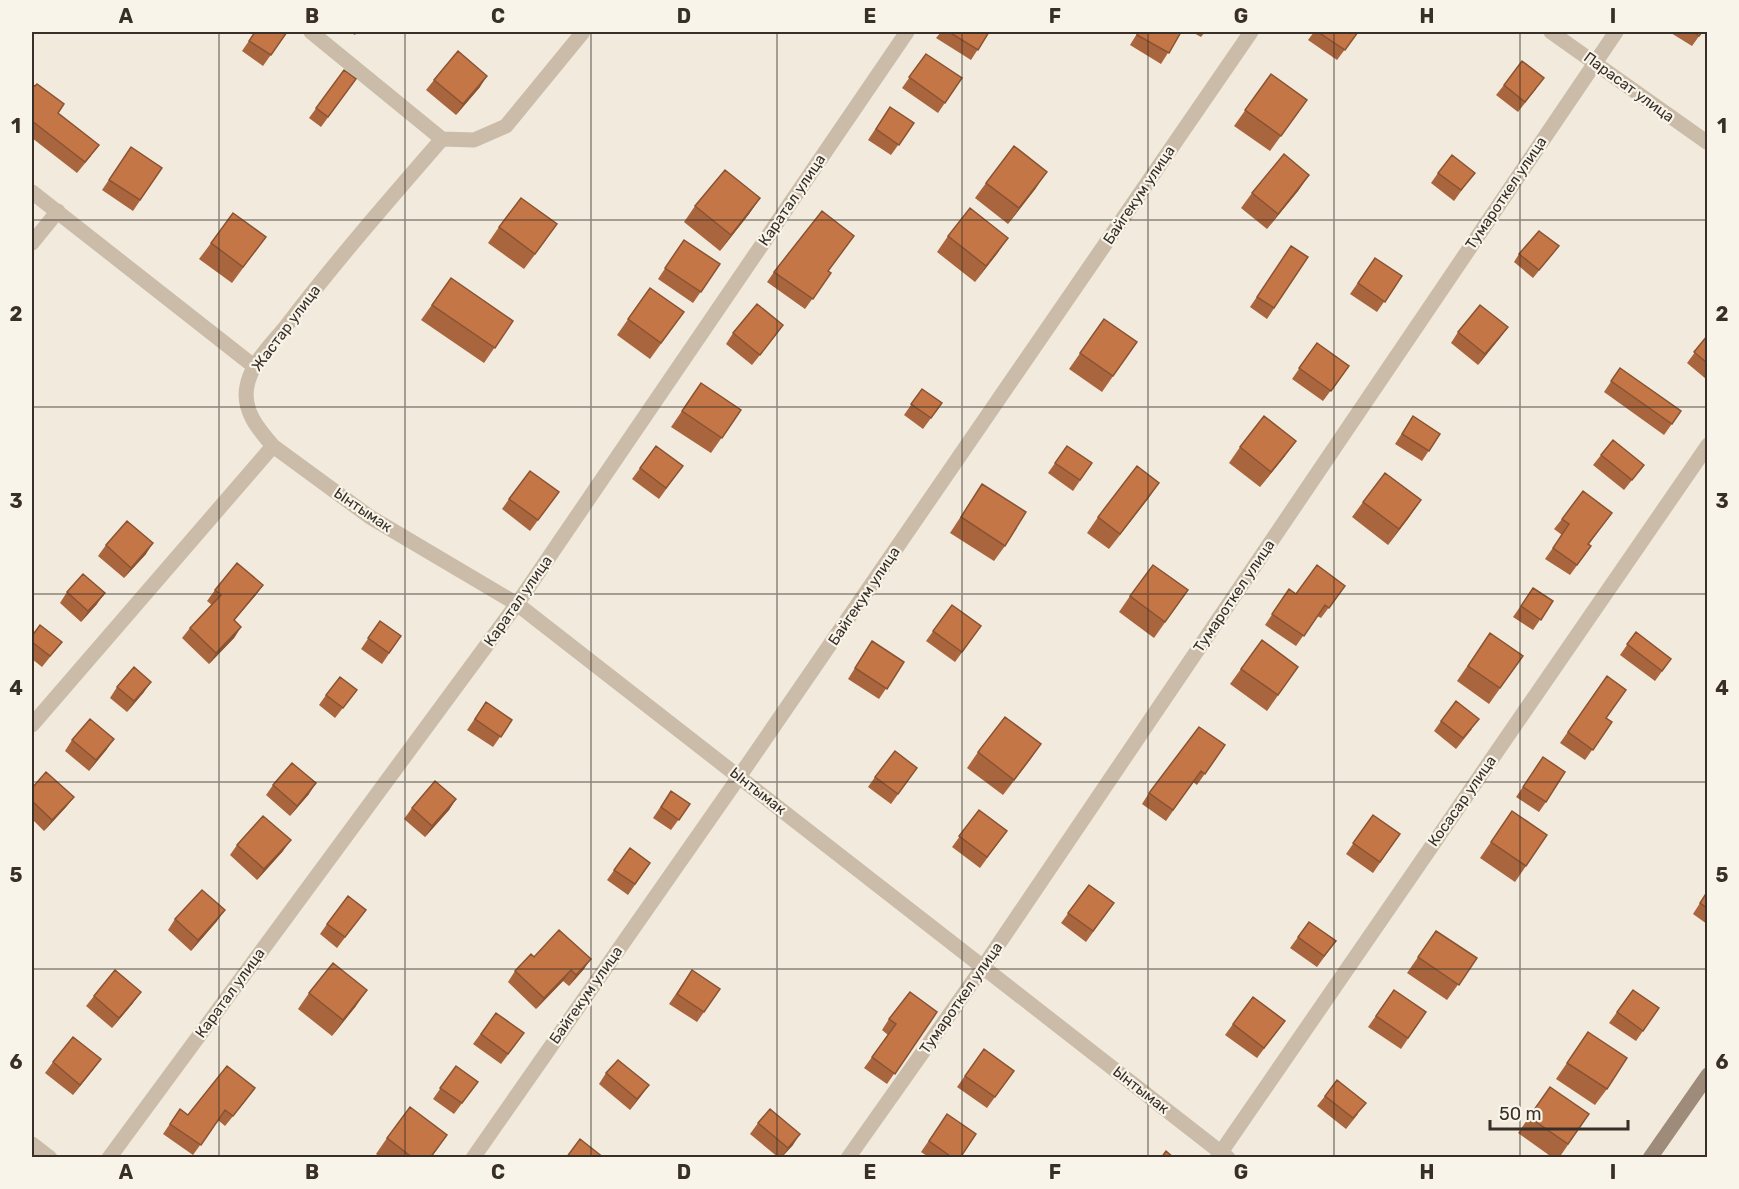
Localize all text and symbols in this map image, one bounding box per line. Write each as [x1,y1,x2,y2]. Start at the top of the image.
text: A [119,4,134,28]
text: B [305,4,319,28]
text: C [491,4,505,28]
text: D [677,4,691,28]
text: E [864,4,876,28]
text: F [1049,4,1061,28]
text: G [1234,4,1248,28]
text: H [1420,4,1434,28]
text: I [1610,4,1616,28]
street label: Парасат улица [1580,48,1678,126]
text: 1 [11,114,21,138]
text: 1 [1717,114,1727,138]
street label: Тумароткел улица [1462,133,1550,253]
street label: Байгекум улица [1099,142,1179,248]
street label: Каратал улица [755,151,829,249]
street label: Жастар улица [248,281,324,375]
text: 2 [10,302,23,326]
text: 2 [1716,302,1729,326]
street label: Ынтымак [330,484,396,536]
text: 3 [9,489,23,513]
text: 3 [1715,489,1729,513]
street label: Тумароткел улица [1190,536,1278,656]
street label: Байгекум улица [824,543,904,649]
street label: Каратал улица [480,552,556,650]
text: 4 [9,676,23,700]
text: 4 [1715,676,1729,700]
street label: Косасар улица [1424,752,1500,850]
street label: Ынтымак [726,763,790,819]
text: 5 [10,863,23,887]
text: 5 [1716,863,1729,887]
street label: Тумароткел улица [916,939,1006,1057]
street label: Байгекум улица [546,943,626,1047]
street label: Каратал улица [191,945,269,1041]
text: 6 [9,1050,23,1074]
text: 6 [1715,1050,1729,1074]
street label: Ынтымак [1109,1062,1173,1118]
scale bar [1490,1093,1628,1131]
text: 50 m [1499,1103,1542,1125]
text: A [119,1160,134,1184]
text: B [305,1160,319,1184]
text: C [491,1160,505,1184]
text: D [677,1160,691,1184]
text: E [864,1160,876,1184]
text: F [1049,1160,1061,1184]
text: G [1234,1160,1248,1184]
text: H [1420,1160,1434,1184]
text: I [1610,1160,1616,1184]

